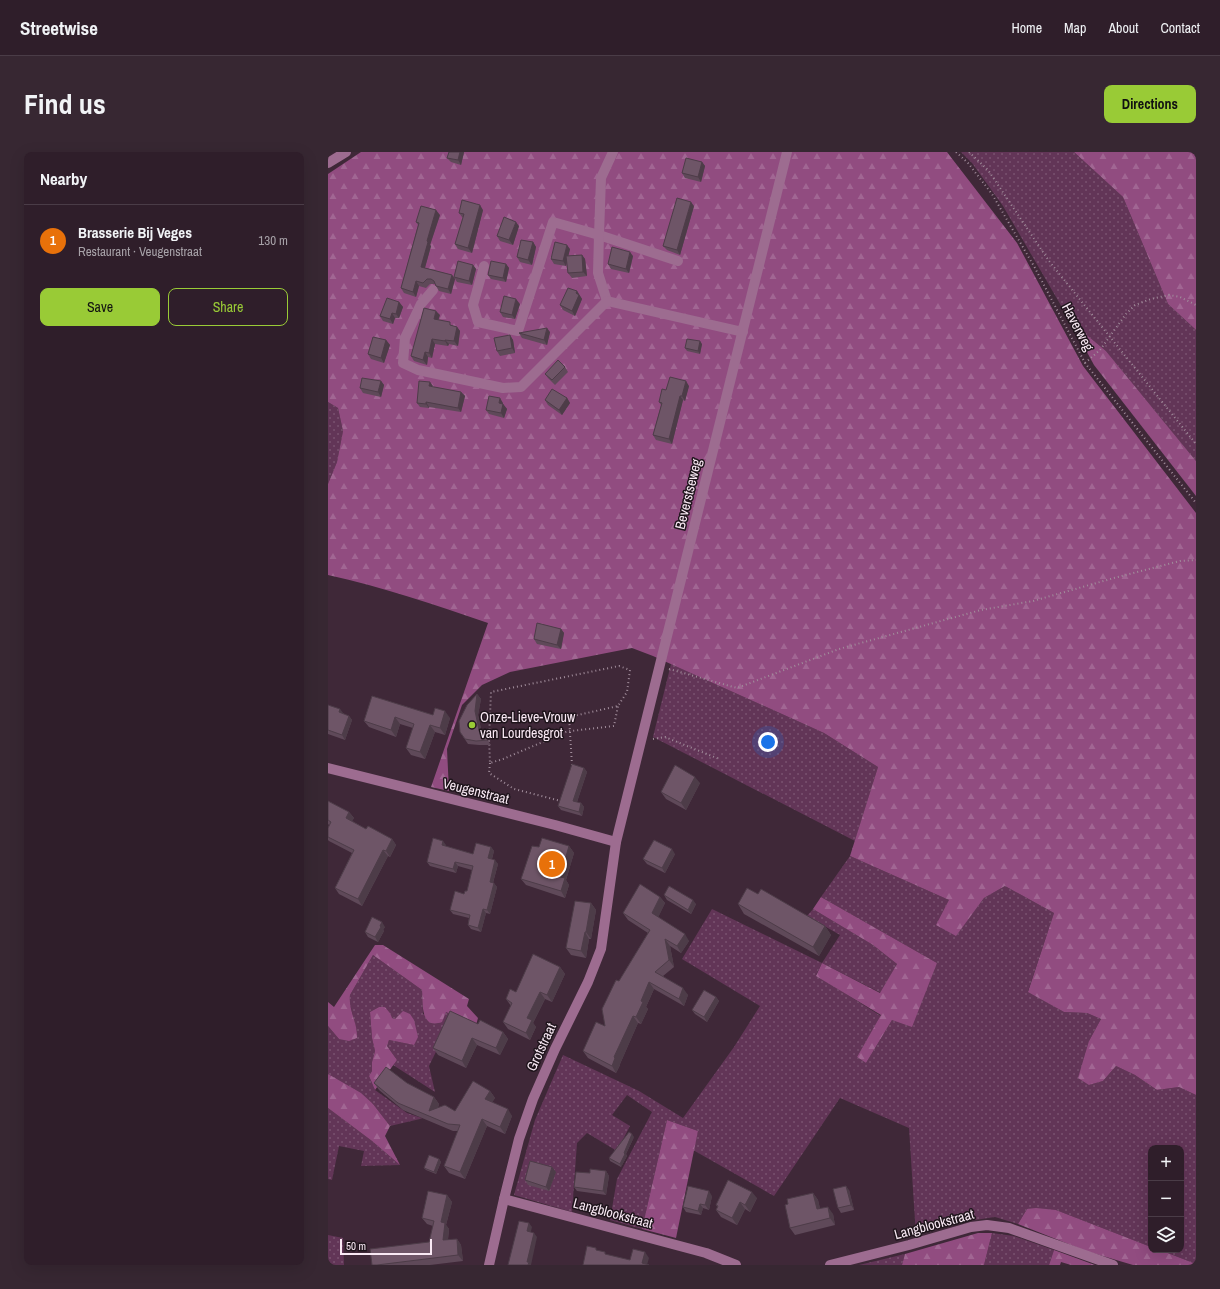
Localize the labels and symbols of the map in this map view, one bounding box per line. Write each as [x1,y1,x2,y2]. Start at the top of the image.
street label: Haverweg [1058,300,1098,355]
street label: Beverstseweg [671,456,706,531]
place label: Onze-Lieve-Vrouw van Lourdesgrot [480,708,576,742]
marker: Onze-Lieve-Vrouw van Lourdesgrot [467,720,477,730]
your location [758,732,778,752]
street label: Veugenstraat [441,774,511,808]
pin: 1 [539,849,565,879]
street label: Grotstraat [522,1020,560,1074]
street label: Langblookstraat [571,1194,655,1232]
street label: Langblookstraat [892,1205,976,1243]
scale bar [340,1237,432,1256]

